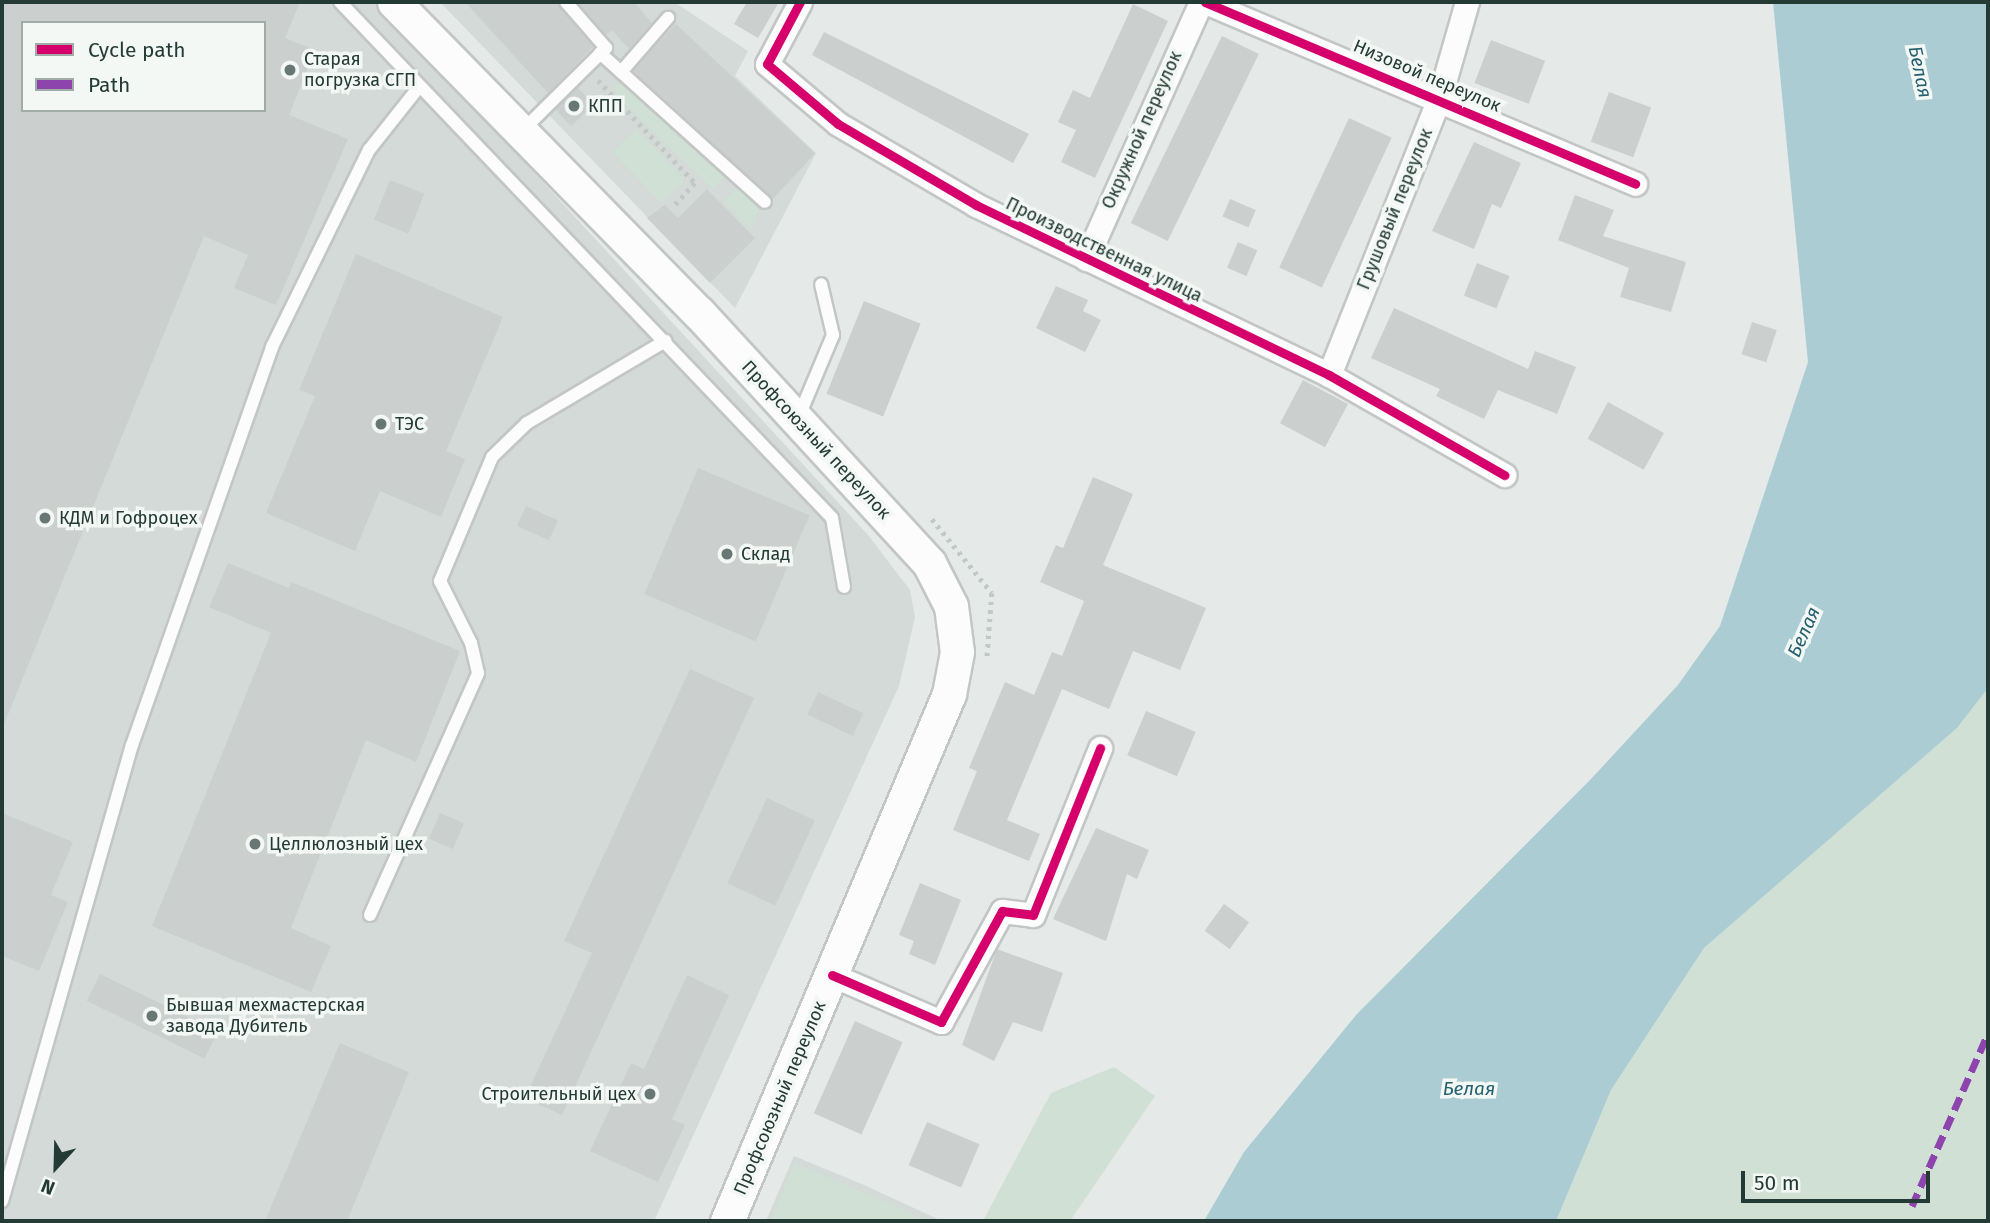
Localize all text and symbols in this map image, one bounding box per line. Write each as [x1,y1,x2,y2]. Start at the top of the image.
legend [21,21,266,112]
street label: Низовой переулок [1350,35,1504,117]
text: Cycle path [88,37,186,63]
water label: Белая [1903,44,1937,100]
street label: Окружной переулок [1097,48,1187,212]
place label: Старая погрузка СГП [304,49,416,92]
marker: Старая погрузка СГП [282,62,298,78]
text: Path [88,72,130,98]
place label: КПП [588,95,623,117]
marker: КПП [566,98,582,114]
street label: Грушовый переулок [1353,125,1437,293]
street label: Производственная улица [1002,193,1206,307]
street label: Профсоюзный переулок [737,356,895,524]
place label: ТЭС [395,413,424,435]
marker: ТЭС [373,416,389,432]
place label: КДМ и Гофроцех [59,507,197,529]
marker: КДМ и Гофроцех [37,510,53,526]
place label: Склад [741,543,790,565]
marker: Склад [719,546,735,562]
water label: Белая [1783,603,1825,661]
place label: Целлюлозный цех [269,833,423,855]
marker: Целлюлозный цех [247,836,263,852]
place label: Бывшая мехмастерская завода Дубитель [166,995,365,1038]
street label: Профсоюзный переулок [729,998,831,1198]
marker: Бывшая мехмастерская завода Дубитель [144,1008,160,1024]
water label: Белая [1443,1078,1495,1100]
place label: Строительный цех [482,1083,636,1105]
marker: Строительный цех [642,1086,658,1102]
north arrow [21,1132,91,1202]
scale bar [1745,1156,1934,1200]
text: 50 m [1754,1170,1800,1196]
text: N [38,1174,58,1200]

